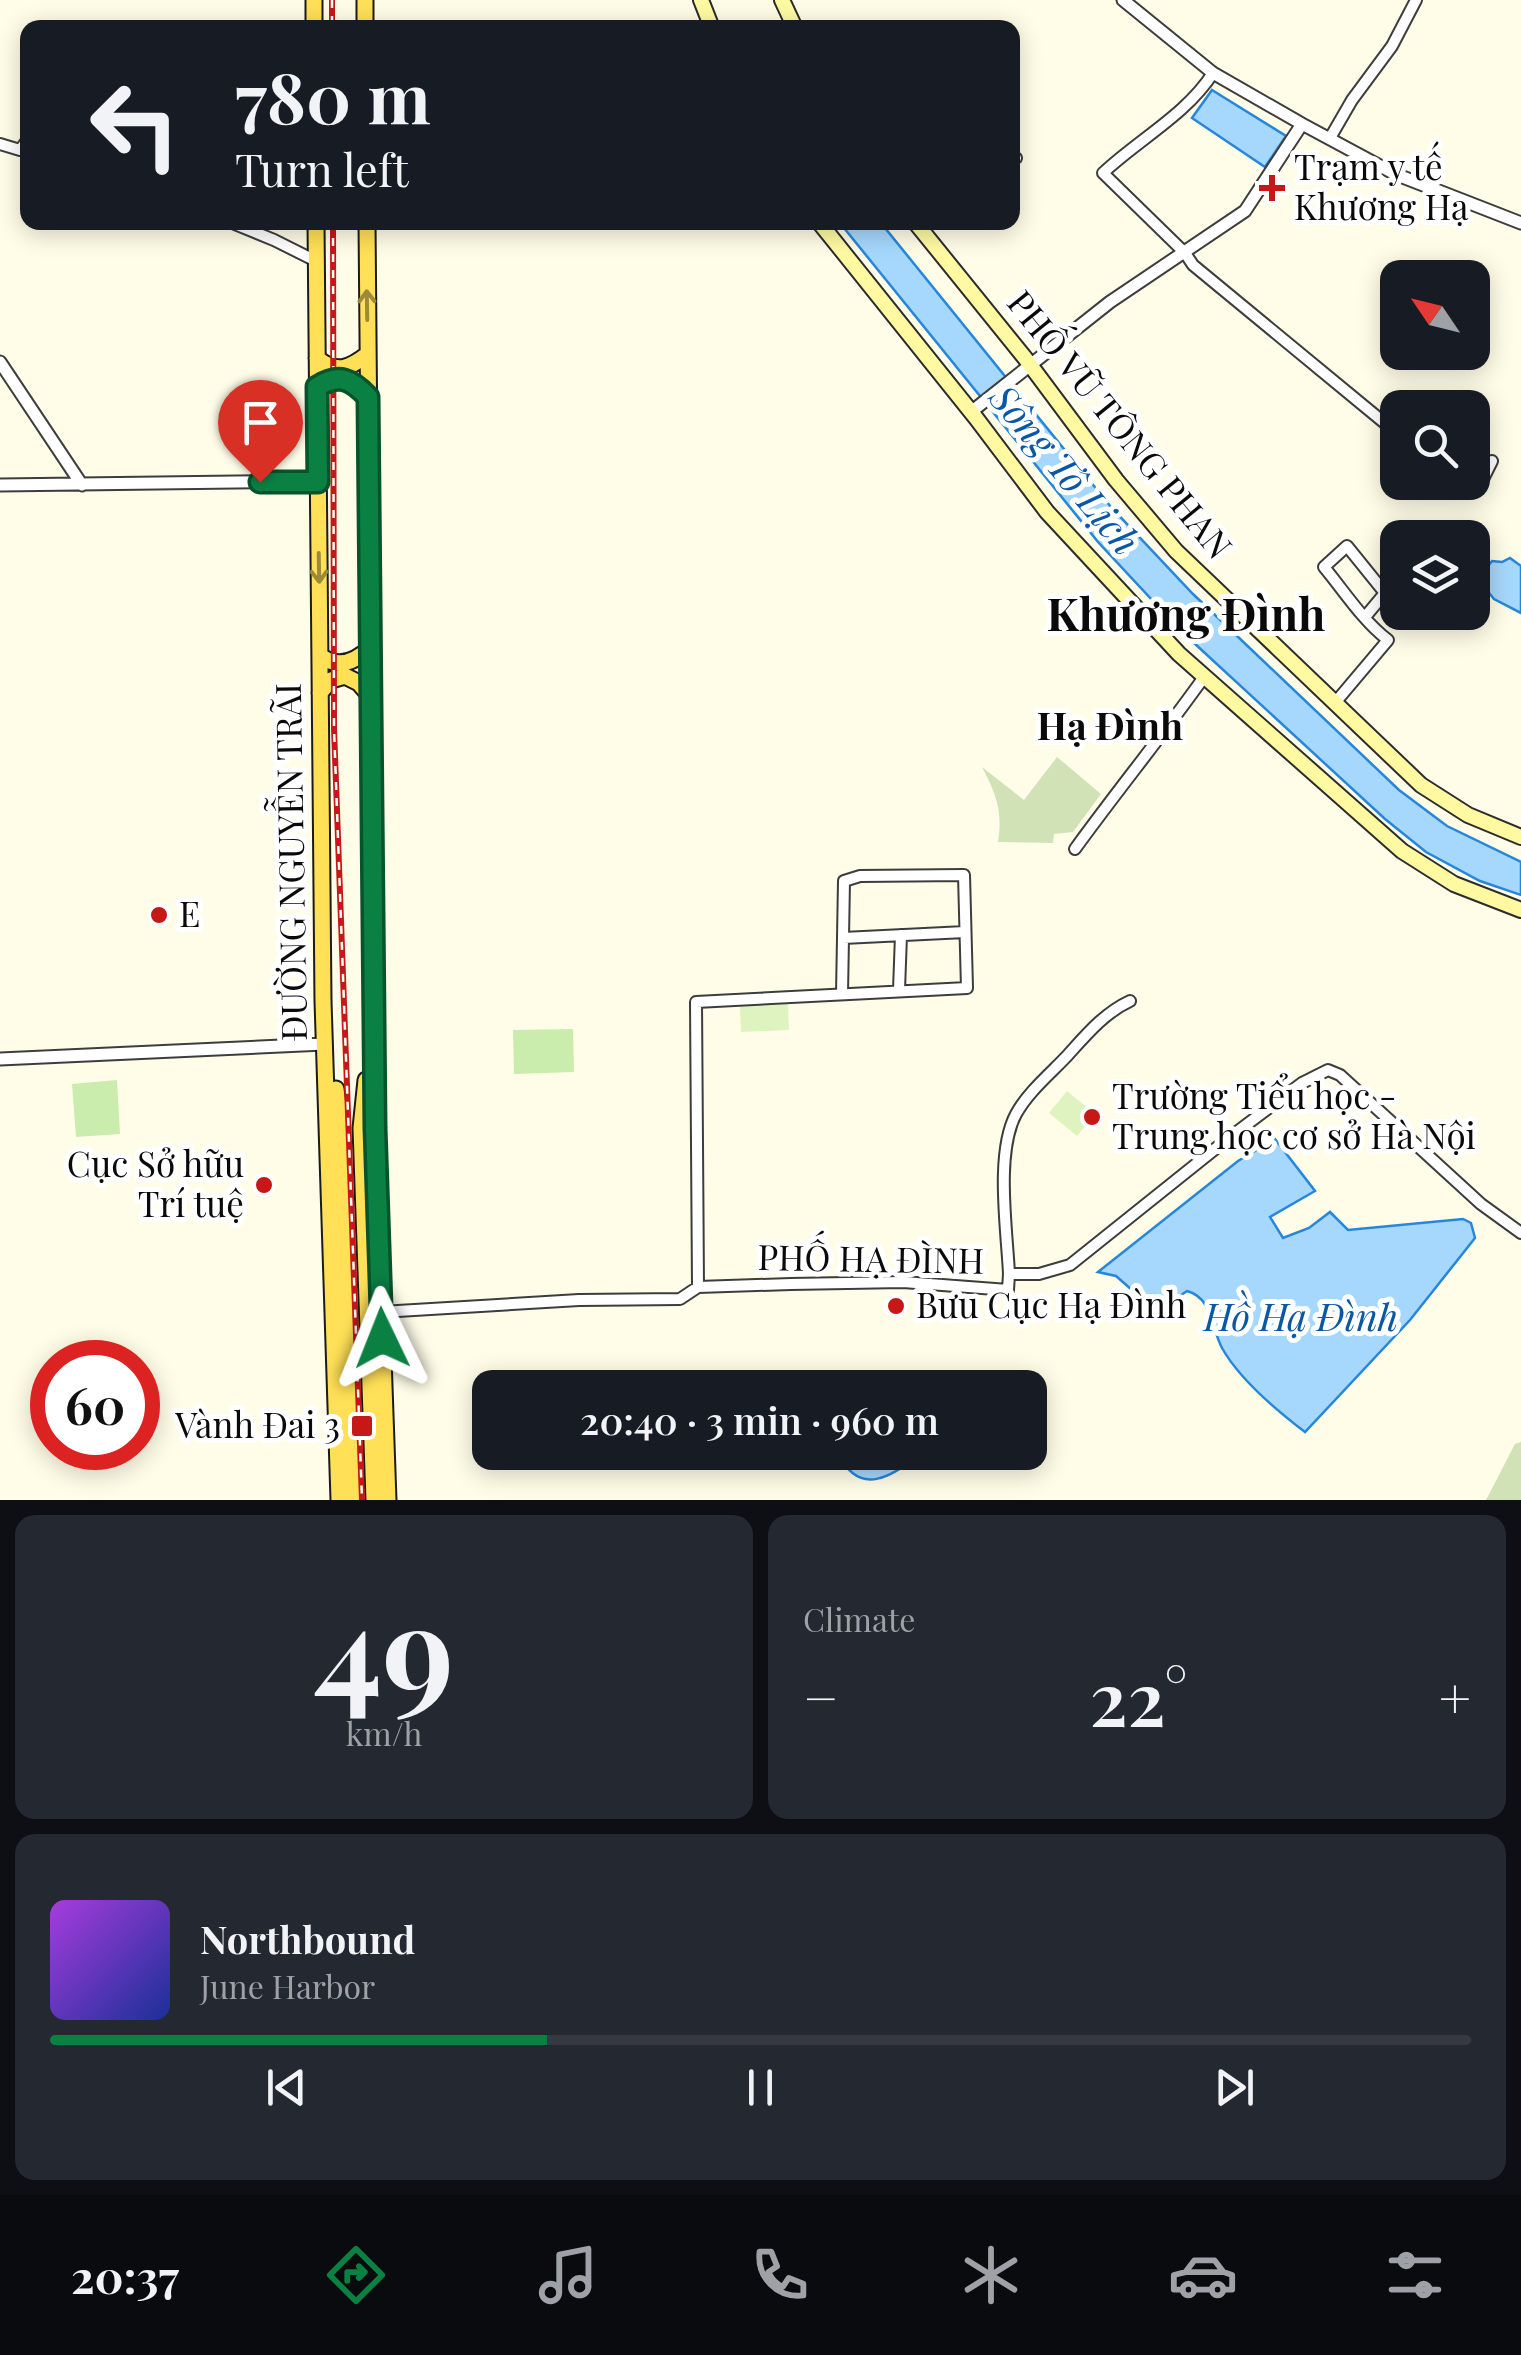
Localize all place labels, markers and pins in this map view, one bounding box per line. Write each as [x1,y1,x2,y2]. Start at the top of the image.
place label: Trạm y tế Khương Hạ [1294,141,1469,229]
marker: Trạm y tế Khương Hạ [1259,175,1285,201]
pin [218,380,303,483]
place label: E [179,889,200,936]
marker: E [148,904,170,926]
place label: Trường Tiểu học - Trung học cơ sở Hà Nội [1112,1071,1476,1158]
marker: Trường Tiểu học - Trung học cơ sở Hà Nội [1081,1106,1103,1128]
place label: Cục Sở hữu Trí tuệ [67,1139,244,1226]
marker: Cục Sở hữu Trí tuệ [253,1174,275,1196]
place label: Bưu Cục Hạ Đình [916,1280,1187,1327]
marker: Bưu Cục Hạ Đình [885,1295,907,1317]
place label: Vành Đai 3 [174,1400,340,1447]
marker: Vành Đai 3 [349,1413,375,1439]

